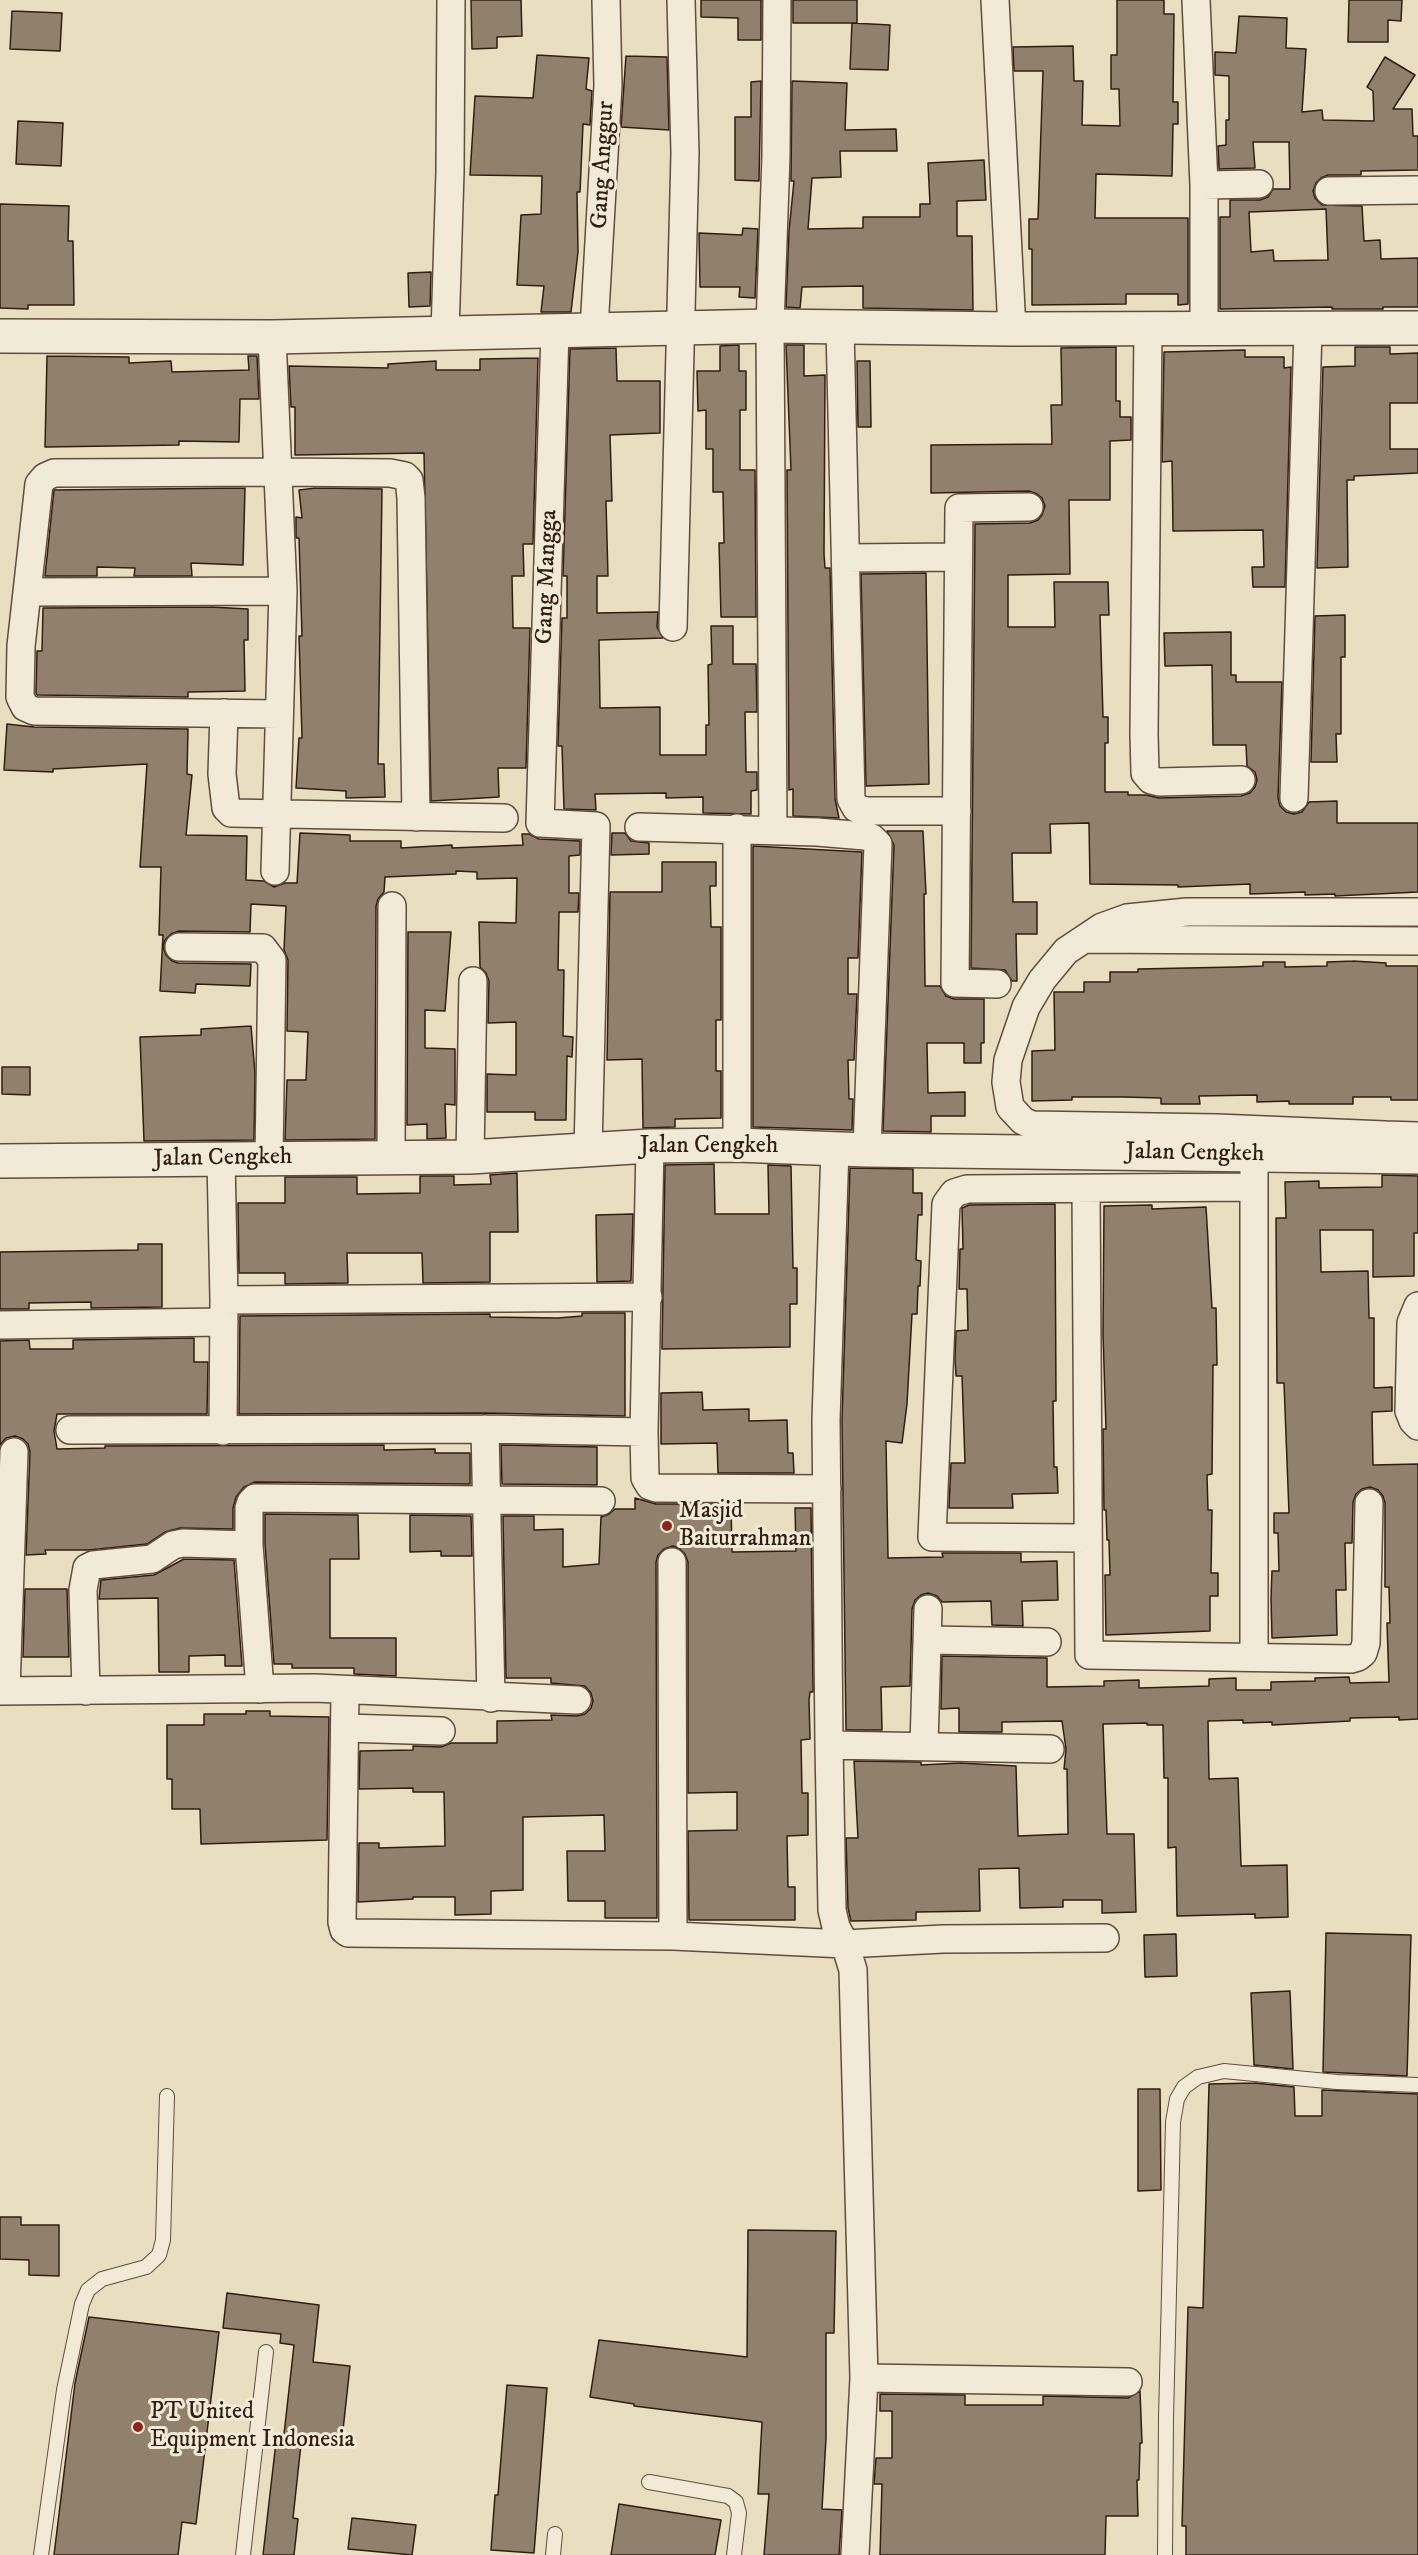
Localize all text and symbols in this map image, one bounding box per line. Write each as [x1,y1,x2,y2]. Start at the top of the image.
street label: Gang Anggur [586,100,622,230]
street label: Gang Mangga [531,509,565,645]
street label: Jalan Cengkeh [640,1133,778,1161]
street label: Jalan Cengkeh [1125,1138,1265,1170]
street label: Jalan Cengkeh [153,1143,293,1175]
place label: Masjid Baiturrahman [679,1498,811,1554]
marker: Masjid Baiturrahman [660,1519,674,1533]
place label: PT United Equipment Indonesia [150,2399,355,2455]
marker: PT United Equipment Indonesia [131,2420,145,2434]

